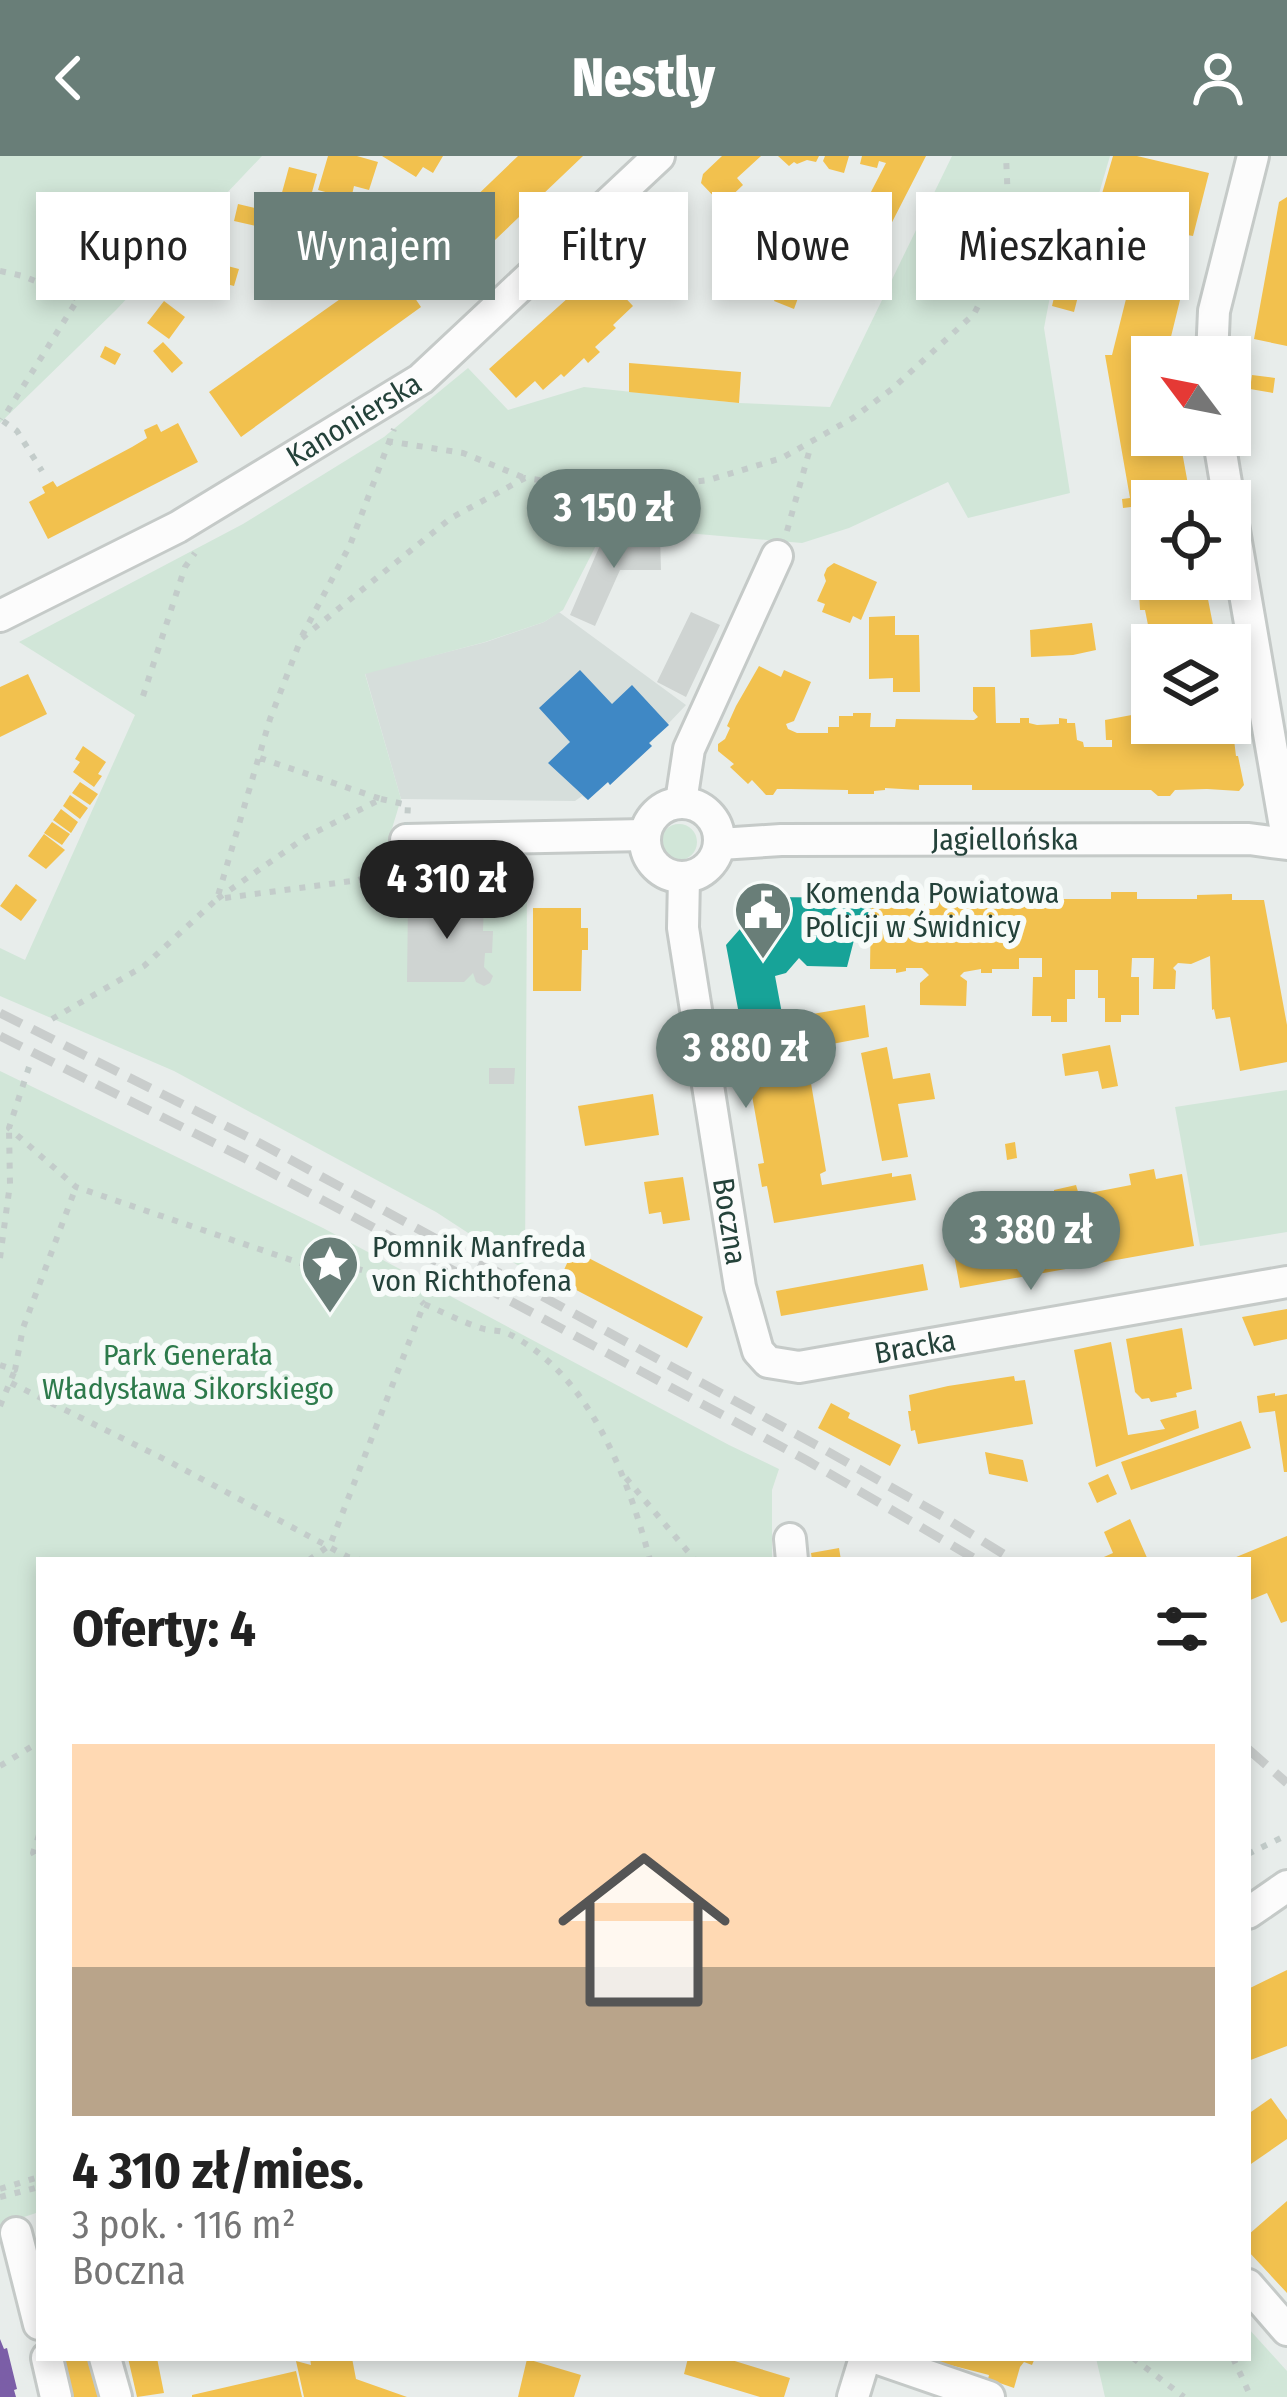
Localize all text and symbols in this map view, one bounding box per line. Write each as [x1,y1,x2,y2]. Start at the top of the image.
icon: back [36,45,102,111]
icon: person [1185,45,1251,111]
text: Nestly [572,46,715,110]
chip: Kupno [36,192,230,300]
chip: Wynajem [254,192,495,300]
chip: Filtry [519,192,688,300]
chip: Nowe [712,192,892,300]
chip: Mieszkanie [916,192,1189,300]
north arrow [1131,336,1251,456]
map controls [1131,336,1251,744]
street label: Kanonierska [280,365,428,475]
pin: 3 150 zł [490,469,738,571]
button: locate [1131,480,1251,600]
text: 3 150 zł [554,485,674,531]
button: layers [1131,624,1251,744]
street label: Jagiellońska [931,821,1079,858]
pin: 4 310 zł [323,840,571,942]
text: 4 310 zł [387,856,507,902]
place label: Komenda Powiatowa Policji w Świdnicy [805,875,1059,945]
public building icon: Komenda Powiatowa Policji w Świdnicy [732,879,794,961]
pin: 3 880 zł [622,1009,870,1111]
text: 3 880 zł [683,1025,809,1071]
street label: Boczna [705,1175,754,1267]
pin: 3 380 zł [907,1191,1155,1293]
text: 3 380 zł [969,1207,1093,1253]
place label: Pomnik Manfreda von Richthofena [372,1229,586,1299]
place icon: Pomnik Manfreda von Richthofena [299,1233,361,1315]
street label: Bracka [872,1322,958,1372]
park label: Park Generała Władysława Sikorskiego [42,1337,334,1407]
icon: filters [1149,1596,1215,1662]
text: Oferty: 4 [72,1598,256,1660]
icon: home [536,1822,752,2038]
text: 4 310 zł/mies. [72,2140,364,2202]
text: 3 pok. · 116 m² [72,2202,296,2248]
text: Boczna [72,2248,186,2294]

